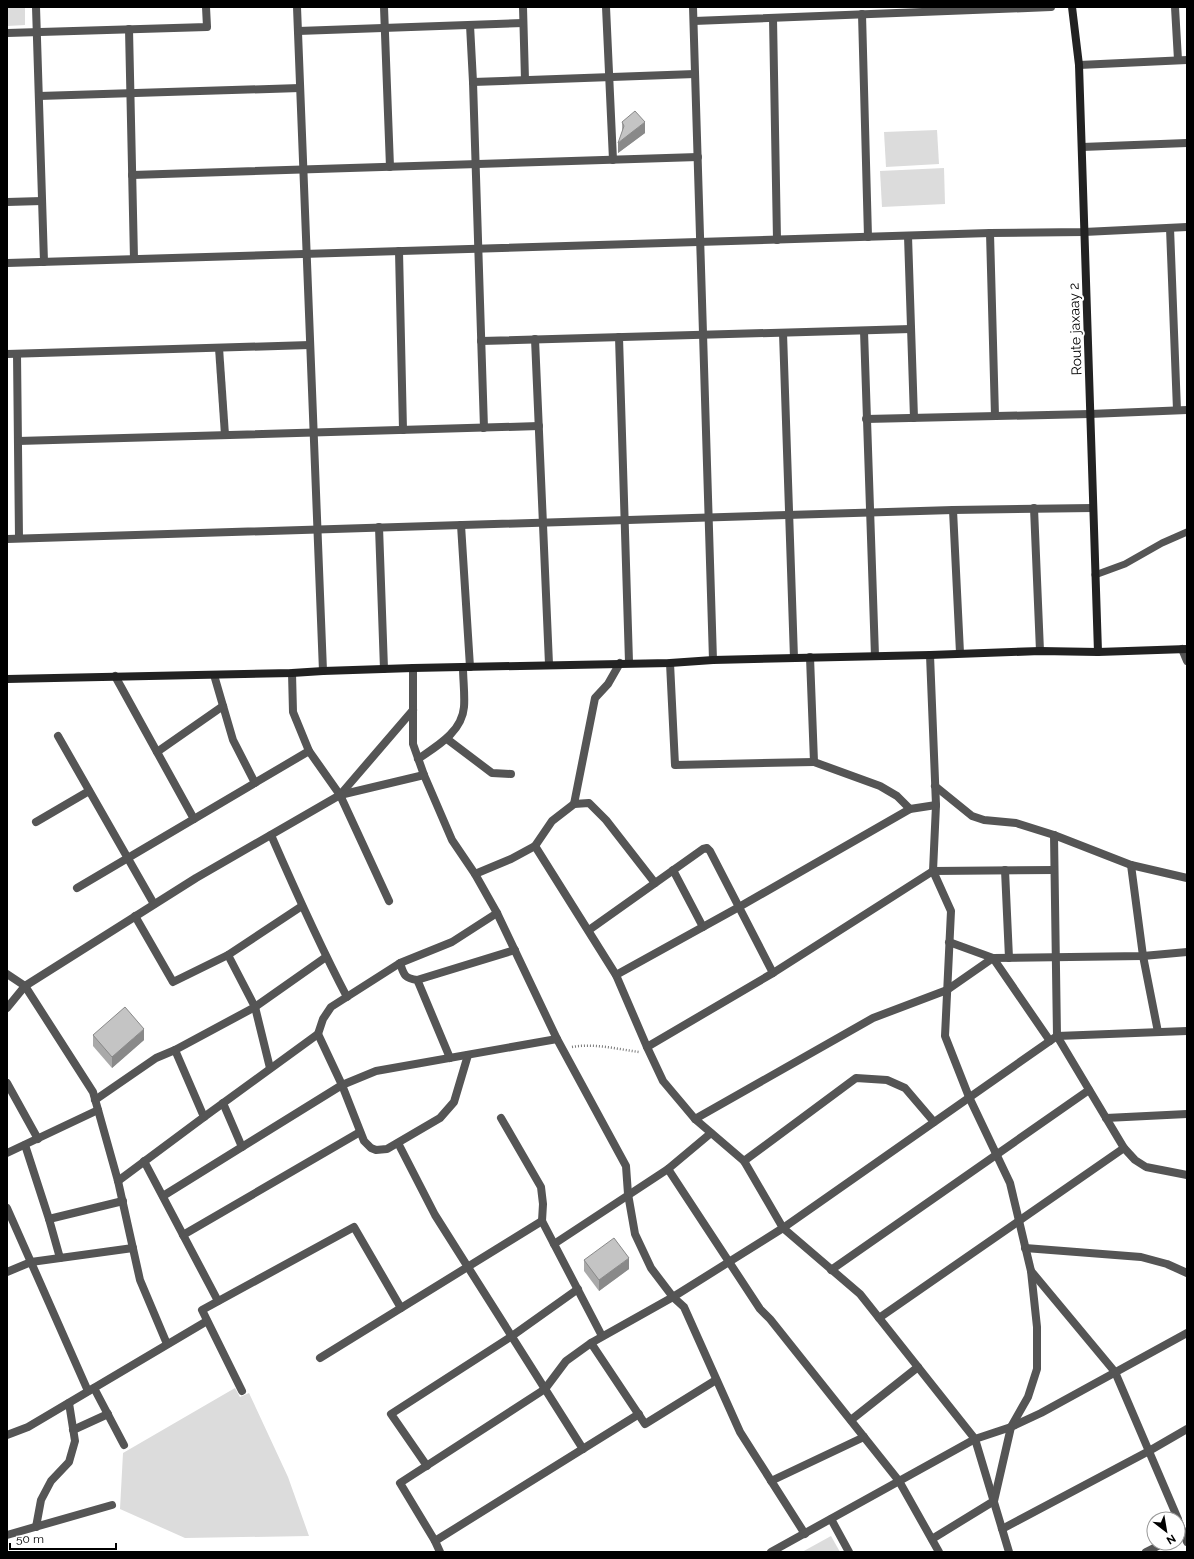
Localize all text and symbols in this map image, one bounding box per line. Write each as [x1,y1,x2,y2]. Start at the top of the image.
street label: Route jaxaay 2 [1065,282,1085,376]
north arrow [1146,1511,1186,1551]
scale bar [10,1525,116,1551]
text: N [1164,1531,1178,1547]
text: 50 m [16,1532,44,1546]

